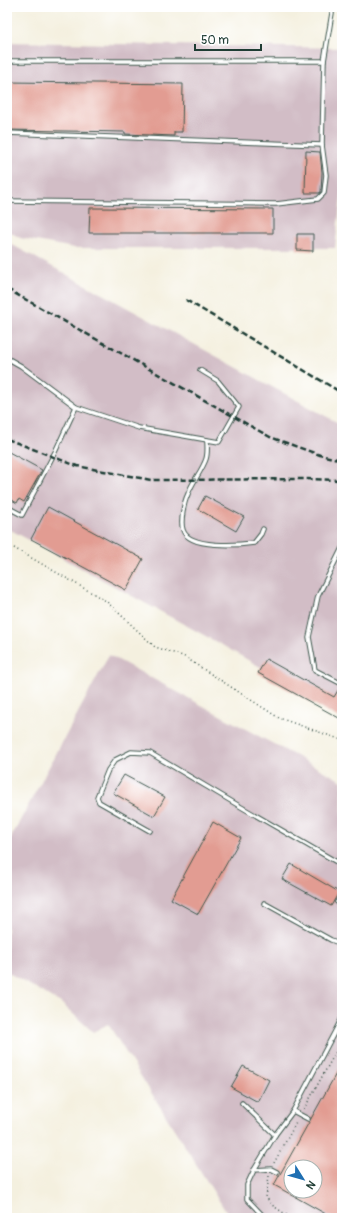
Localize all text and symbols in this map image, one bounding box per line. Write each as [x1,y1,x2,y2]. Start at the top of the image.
scale bar [195,26,261,52]
text: 50 m [201,33,229,48]
north arrow [283,1159,323,1199]
text: N [303,1178,318,1192]

